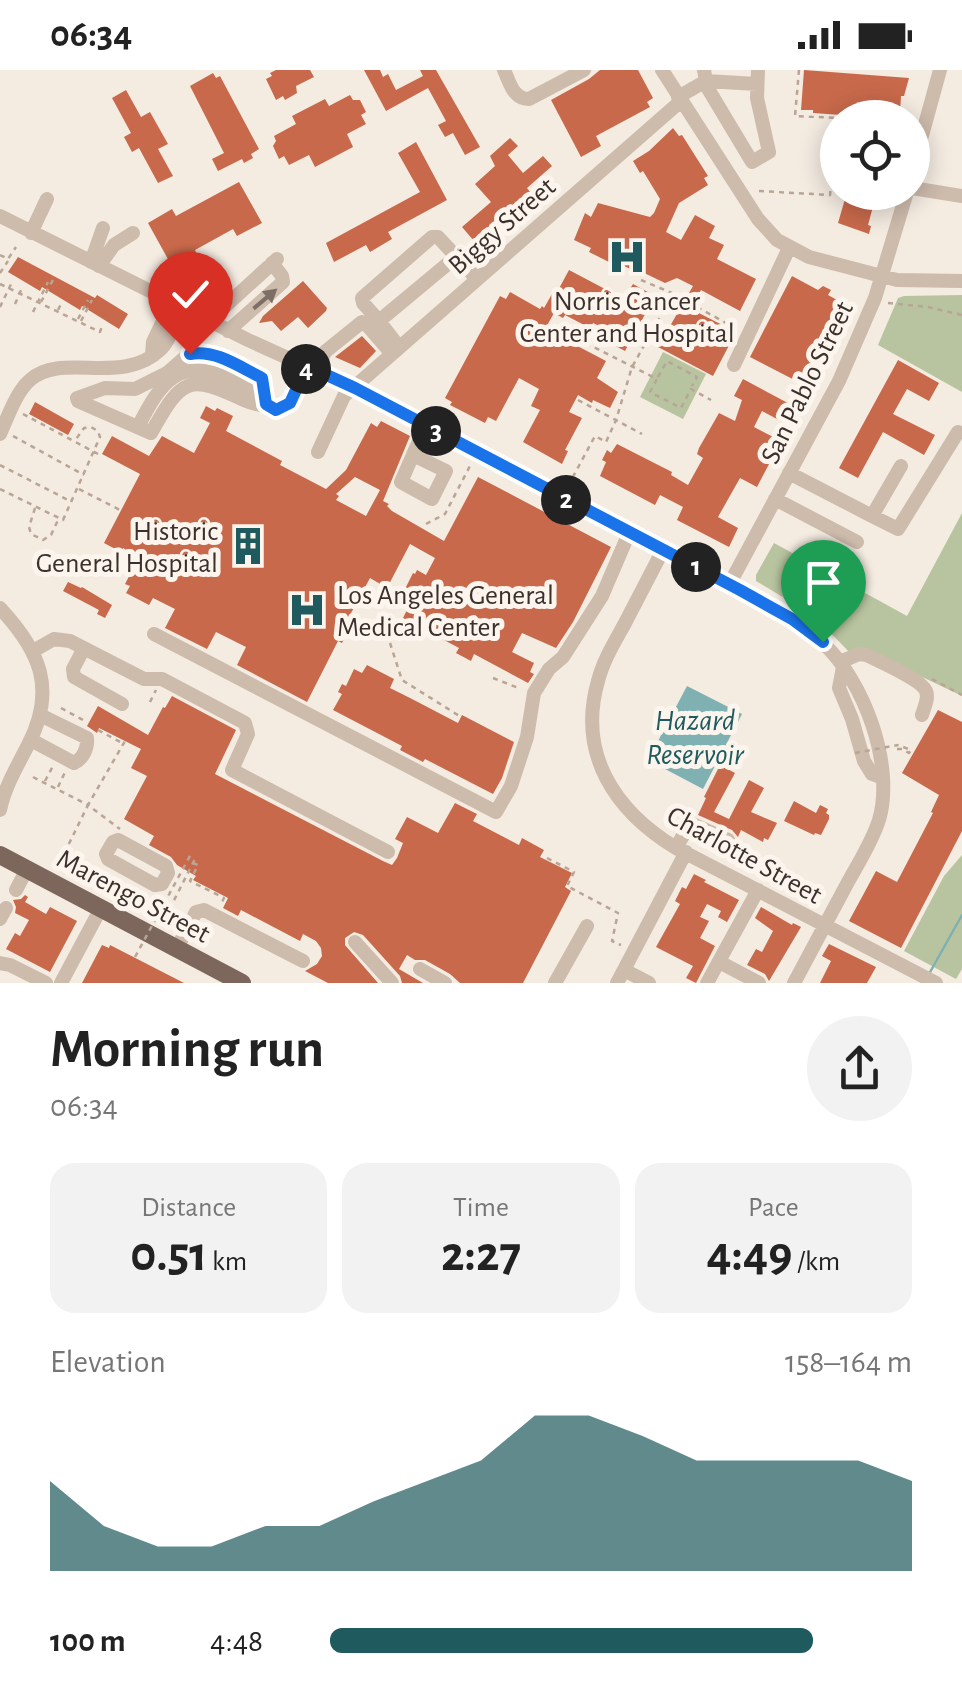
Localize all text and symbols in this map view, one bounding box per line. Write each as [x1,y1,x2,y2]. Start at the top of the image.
text: 06:34 [50,16,132,54]
map controls [820,100,930,210]
button: locate [820,100,930,210]
street label: Biggy Street [443,173,561,280]
hospital icon: Norris Cancer Center and Hospital [606,236,648,278]
pin [148,252,233,355]
icon: check [163,267,218,322]
place label: Norris Cancer Center and Hospital [519,288,735,348]
one-way arrow [252,289,277,311]
street label: San Pablo Street [756,297,859,468]
pin: 4 [281,344,331,394]
text: 4 [299,355,313,383]
pin: 3 [411,406,461,456]
text: 3 [430,417,442,445]
pin: 2 [541,475,591,525]
text: 2 [559,486,573,514]
place label: Historic General Hospital [36,518,218,578]
building icon: Historic General Hospital [227,525,269,567]
pin [781,540,866,643]
pin: 1 [671,542,721,592]
text: 1 [691,553,701,581]
icon: arrive [796,555,851,610]
place label: Los Angeles General Medical Center [337,582,554,642]
hospital icon: Los Angeles General Medical Center [286,589,328,631]
water label: Hazard Reservoir [646,706,745,770]
street label: Charlotte Street [662,802,826,910]
street label: Marengo Street [52,845,214,949]
button: share [807,1016,912,1121]
text: Morning run [50,1022,324,1077]
text: 06:34 [50,1090,118,1122]
text: Distance [141,1194,236,1222]
text: Time [453,1194,509,1222]
text: Pace [748,1194,799,1222]
text: 0.51 [130,1230,207,1280]
text: 2:27 [441,1230,521,1280]
text: 4:49 [706,1230,792,1280]
text: km [207,1248,247,1276]
text: /km [792,1248,840,1276]
text: Elevation [50,1346,166,1378]
text: 158–164 m [785,1346,912,1378]
text: 100 m [50,1625,126,1657]
text: 4:48 [210,1625,263,1657]

